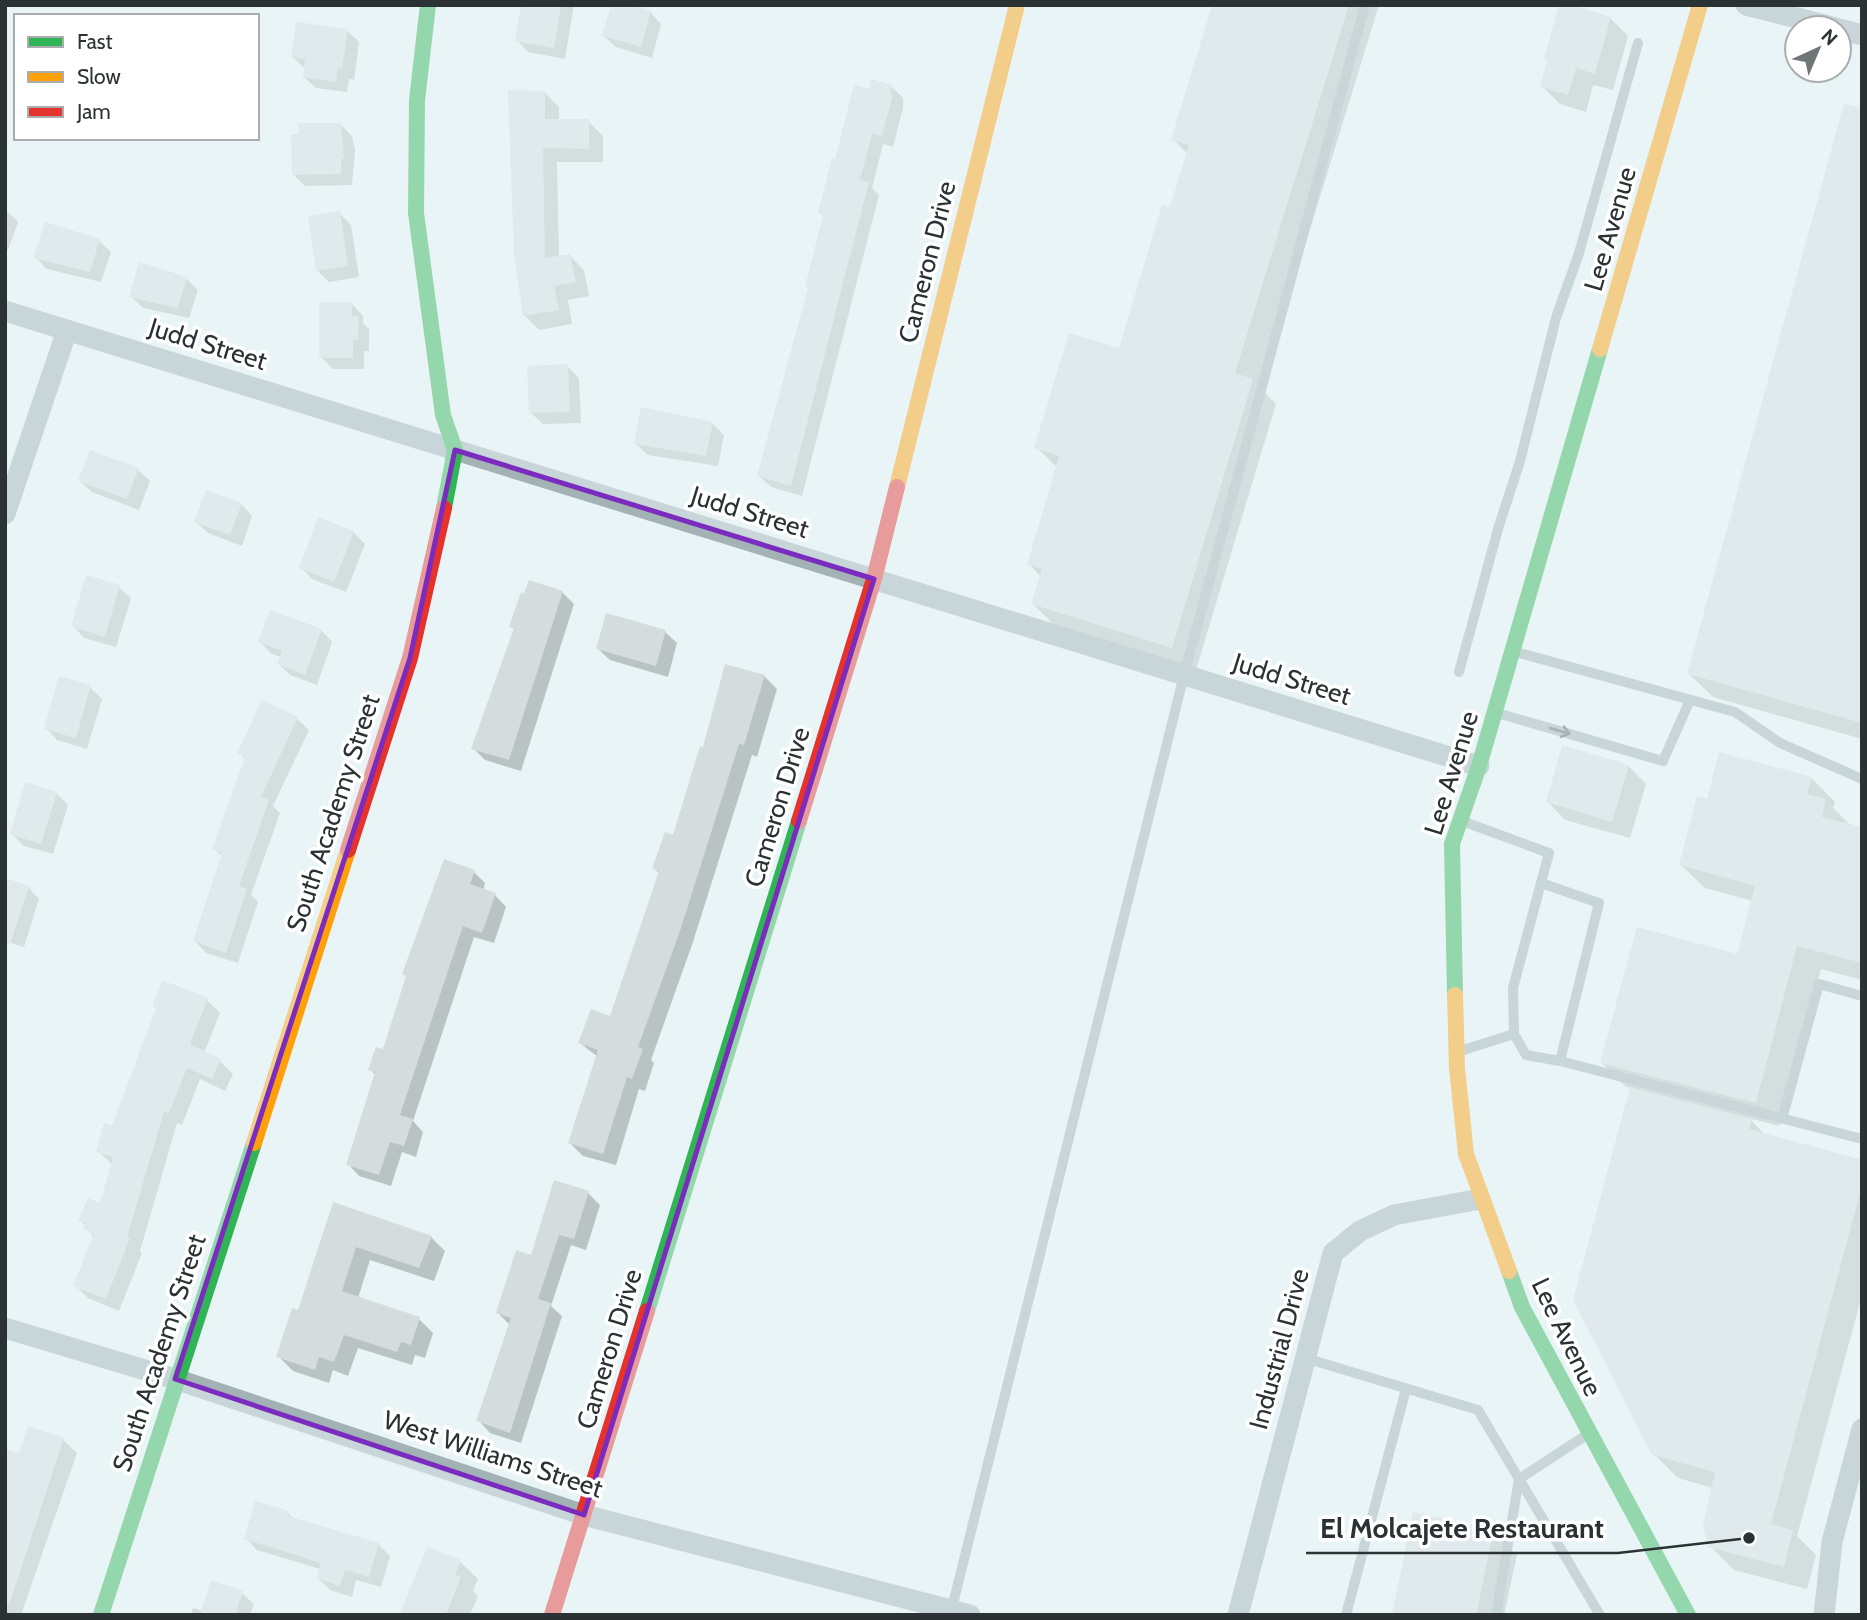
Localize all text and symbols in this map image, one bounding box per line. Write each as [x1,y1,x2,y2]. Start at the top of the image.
legend [14,14,259,140]
north arrow [1783,14,1853,84]
text: N [1817,24,1842,50]
text: Fast [77,29,113,54]
text: Slow [77,64,121,89]
text: Jam [76,99,111,124]
street label: Lee Avenue [1577,163,1643,295]
street label: Cameron Drive [891,178,963,346]
street label: Judd Street [144,311,271,377]
street label: Judd Street [686,479,813,545]
street label: Judd Street [1228,646,1355,712]
street label: South Academy Street [279,690,387,936]
street label: Lee Avenue [1417,707,1485,839]
street label: Cameron Drive [738,723,816,891]
one-way arrow [1549,726,1571,739]
street label: South Academy Street [105,1230,213,1476]
street label: Cameron Drive [570,1265,648,1433]
street label: Industrial Drive [1242,1265,1316,1433]
street label: Lee Avenue [1525,1273,1609,1401]
street label: West Williams Street [379,1403,607,1505]
callout: El Molcajete Restaurant [1306,1504,1618,1553]
text: El Molcajete Restaurant [1320,1511,1604,1545]

